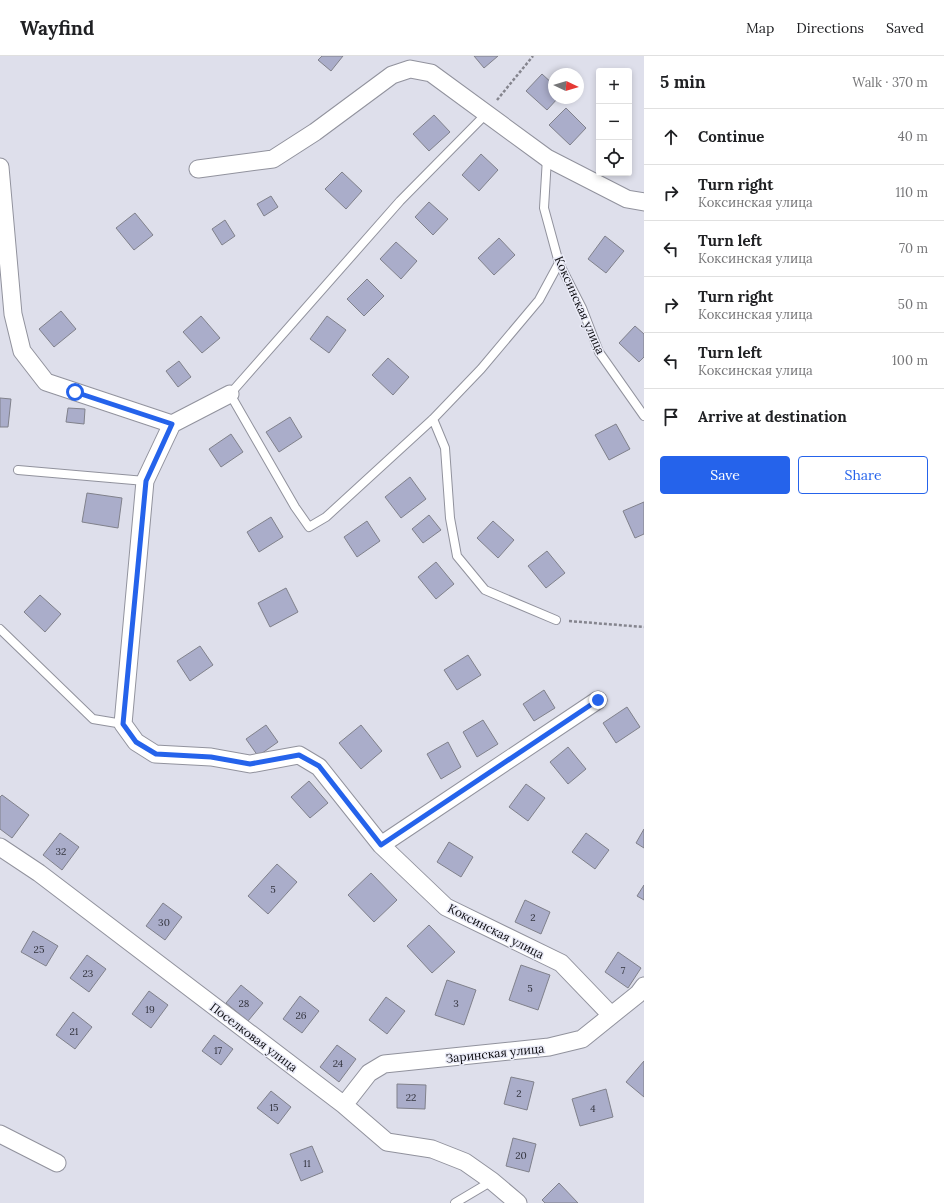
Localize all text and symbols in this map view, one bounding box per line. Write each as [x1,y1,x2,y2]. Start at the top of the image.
text: Wayfind [20,16,94,40]
text: Map [746,19,774,37]
text: Directions [796,19,864,37]
text: Saved [886,19,924,37]
north arrow [548,68,584,104]
map controls [596,68,632,176]
button: + [596,68,632,104]
text: 5 min [660,71,706,93]
text: Walk · 370 m [852,74,928,91]
button: − [596,104,632,140]
icon: ahead [660,126,682,148]
text: Continue [698,127,764,146]
text: 40 m [898,128,928,145]
button: locate [596,140,632,176]
text: Turn right [698,175,774,194]
icon: right [660,182,682,204]
text: 110 m [895,184,928,201]
text: Коксинская улица [698,194,813,211]
text: Turn left [698,231,762,250]
icon: left [660,238,682,260]
text: 70 m [899,240,928,257]
text: Коксинская улица [698,250,813,267]
street label: Коксинская улица [552,254,608,356]
text: Turn right [698,287,774,306]
icon: right [660,294,682,316]
text: 50 m [898,296,928,313]
text: Коксинская улица [698,306,813,323]
text: Turn left [698,343,762,362]
icon: left [660,350,682,372]
text: 100 m [892,352,928,369]
text: Коксинская улица [698,362,813,379]
route start [66,383,84,401]
icon: arrive [660,406,682,428]
text: Arrive at destination [698,407,847,426]
button: Save [660,456,790,494]
button: Share [798,456,928,494]
route end [589,691,607,709]
house number: 32 [56,845,66,858]
house number: 5 [270,883,276,896]
street label: Коксинская улица [445,900,547,962]
house number: 2 [530,911,536,924]
house number: 30 [158,916,170,929]
house number: 25 [34,943,44,956]
house number: 7 [621,964,626,977]
house number: 23 [83,967,94,980]
house number: 5 [527,982,533,995]
house number: 28 [239,997,250,1010]
house number: 3 [453,997,459,1010]
street label: Поселковая улица [207,999,301,1075]
house number: 19 [145,1003,155,1016]
house number: 26 [295,1009,307,1022]
house number: 21 [69,1025,79,1038]
street label: Заринская улица [445,1040,545,1066]
house number: 17 [214,1044,223,1057]
house number: 24 [333,1057,344,1070]
house number: 2 [516,1087,522,1100]
house number: 22 [406,1091,416,1104]
house number: 15 [269,1101,279,1114]
house number: 4 [590,1102,596,1115]
house number: 20 [515,1149,527,1162]
house number: 11 [303,1157,311,1170]

